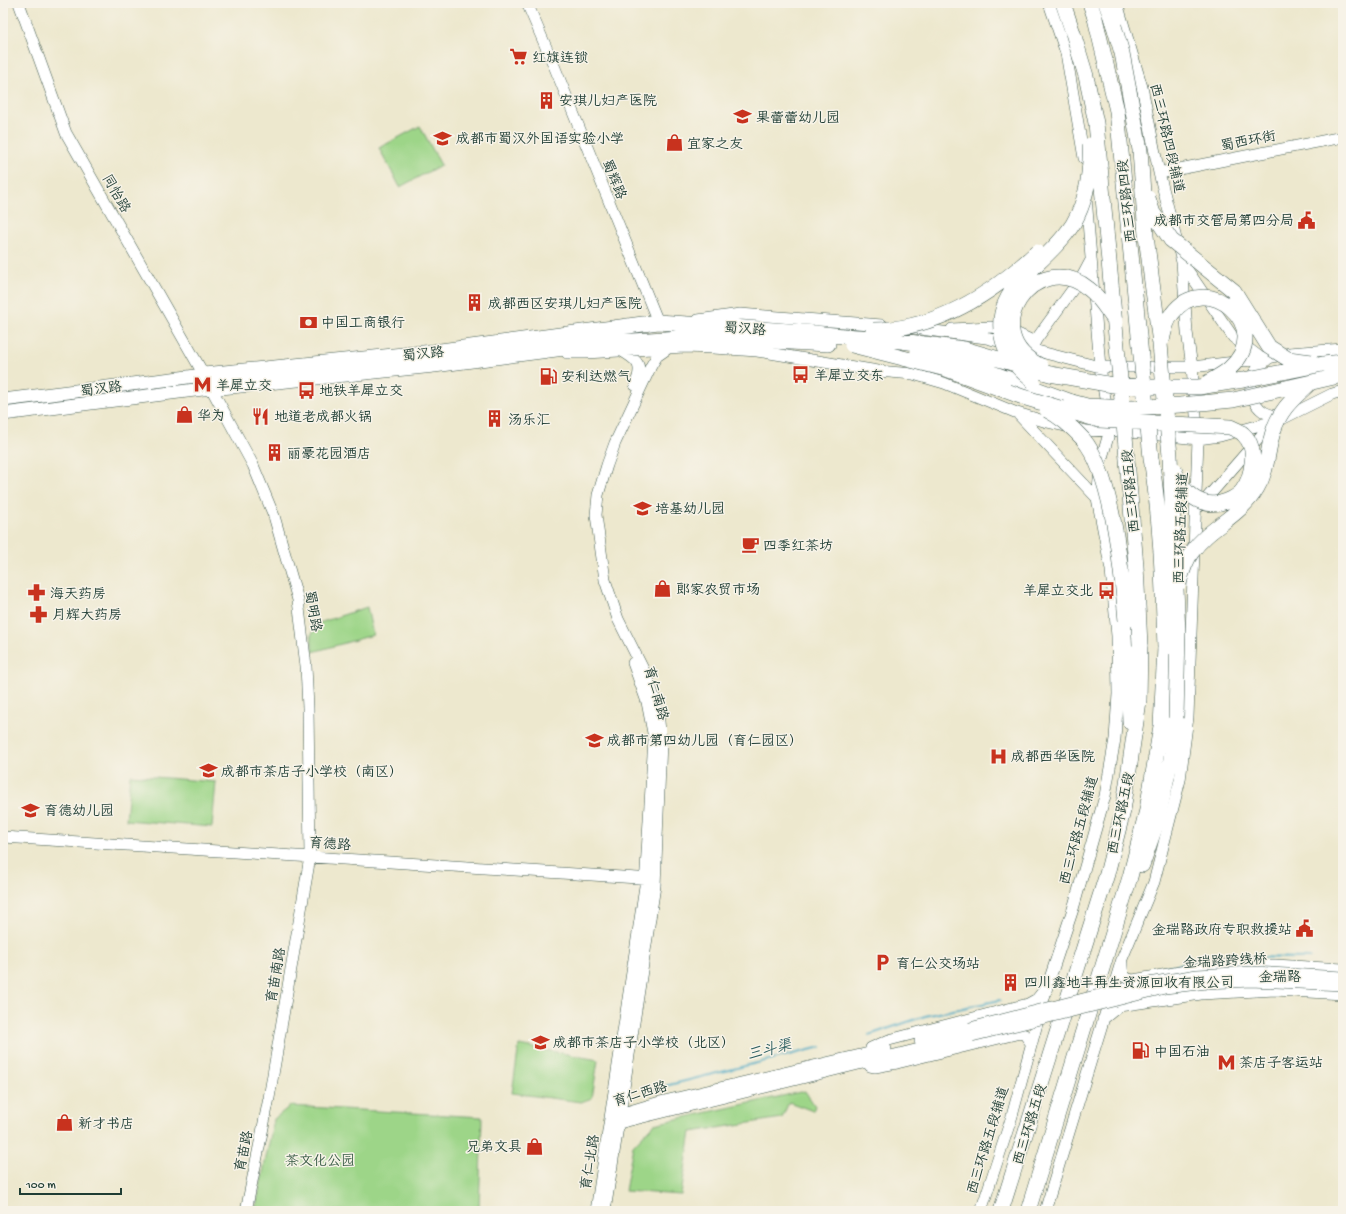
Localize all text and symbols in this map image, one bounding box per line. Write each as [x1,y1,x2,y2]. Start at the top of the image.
supermarket icon: 红旗连锁 [509,47,529,67]
place label: 红旗连锁 [532,50,588,68]
street label: 西三环路四段辅道 [1145,82,1187,195]
building icon: 安琪儿妇产医院 [536,90,556,110]
place label: 安琪儿妇产医院 [559,93,657,111]
school or university icon: 果蕾蕾幼儿园 [733,107,753,127]
place label: 果蕾蕾幼儿园 [756,110,840,128]
school or university icon: 成都市蜀汉外国语实验小学 [433,128,453,148]
street label: 蜀西环街 [1219,128,1278,156]
place label: 成都市蜀汉外国语实验小学 [456,131,624,149]
shop icon: 宜家之友 [664,133,684,153]
place label: 宜家之友 [687,137,743,154]
street label: 蜀辉路 [597,157,629,203]
street label: 西三环路四段 [1115,158,1141,244]
street label: 同怡路 [97,171,134,217]
public building icon: 成都市交管局第四分局 [1297,210,1317,230]
place label: 成都市交管局第四分局 [1154,213,1294,231]
building icon: 成都西区安琪儿妇产医院 [465,293,485,313]
place label: 成都西区安琪儿妇产医院 [488,296,642,314]
bank icon: 中国工商银行 [298,312,318,332]
place label: 中国工商银行 [321,315,405,333]
street label: 蜀汉路 [723,320,766,340]
street label: 蜀汉路 [401,344,445,366]
bus stop icon: 羊犀立交东 [791,365,811,385]
fuel station icon: 安利达燃气 [538,366,558,386]
place label: 羊犀立交东 [814,368,884,386]
place label: 安利达燃气 [561,369,631,387]
metro station icon: 羊犀立交 [193,375,213,395]
street label: 蜀汉路 [79,378,123,401]
place label: 羊犀立交 [216,378,272,396]
bus stop icon: 地铁羊犀立交 [296,380,316,400]
place label: 地铁羊犀立交 [319,383,403,401]
shop icon: 华为 [174,405,194,425]
restaurant icon: 地道老成都火锅 [251,406,271,426]
place label: 华为 [197,409,225,426]
building icon: 汤乐汇 [485,409,505,429]
place label: 地道老成都火锅 [274,410,372,427]
place label: 汤乐汇 [508,413,550,430]
building icon: 丽豪花园酒店 [264,443,284,463]
place label: 丽豪花园酒店 [287,446,371,464]
street label: 西三环路五段 [1119,448,1145,533]
street label: 西三环路五段辅道 [1171,472,1193,584]
school or university icon: 培基幼儿园 [632,498,652,518]
place label: 培基幼儿园 [655,501,725,519]
cafe icon: 四季红茶坊 [740,535,760,555]
place label: 四季红茶坊 [763,539,833,556]
shop icon: 郎家农贸市场 [653,579,673,599]
bus stop icon: 羊犀立交北 [1096,580,1116,600]
place label: 郎家农贸市场 [676,582,760,600]
pharmacy icon: 海天药房 [27,583,47,603]
place label: 羊犀立交北 [1023,583,1093,601]
place label: 海天药房 [50,586,106,604]
street label: 蜀明路 [300,589,325,634]
pharmacy icon: 月辉大药房 [29,604,49,624]
place label: 月辉大药房 [52,607,122,625]
street label: 育仁南路 [639,664,671,723]
school or university icon: 成都市第四幼儿园（育仁园区） [584,730,604,750]
place label: 成都市第四幼儿园（育仁园区） [607,733,803,751]
hospital icon: 成都西华医院 [988,746,1008,766]
place label: 成都西华医院 [1011,749,1095,767]
school or university icon: 成都市茶店子小学校（南区） [198,761,218,781]
place label: 成都市茶店子小学校（南区） [221,764,403,782]
street label: 西三环路五段 [1104,770,1139,856]
street label: 西三环路五段辅道 [1057,774,1103,887]
school or university icon: 育德幼儿园 [21,800,41,820]
place label: 育德幼儿园 [44,803,114,821]
street label: 育德路 [308,835,351,855]
public building icon: 金瑞路政府专职救援站 [1295,919,1315,939]
place label: 金瑞路政府专职救援站 [1152,922,1292,940]
street label: 育苗南路 [263,946,291,1004]
street label: 金瑞路跨线桥 [1183,951,1268,973]
parking icon: 育仁公交场站 [873,953,893,973]
place label: 育仁公交场站 [896,956,980,974]
street label: 金瑞路 [1259,969,1301,987]
building icon: 四川鑫地丰再生资源回收有限公司 [1001,972,1021,992]
place label: 四川鑫地丰再生资源回收有限公司 [1024,975,1234,993]
school or university icon: 成都市茶店子小学校（北区） [530,1032,550,1052]
place label: 成都市茶店子小学校（北区） [553,1035,735,1053]
water label: 三斗渠 [745,1035,795,1065]
fuel station icon: 中国石油 [1131,1041,1151,1061]
place label: 中国石油 [1154,1044,1210,1062]
metro station icon: 茶店子客运站 [1216,1052,1236,1072]
place label: 茶店子客运站 [1239,1056,1323,1073]
street label: 育仁西路 [611,1078,670,1112]
street label: 西三环路五段 [1010,1082,1052,1167]
street label: 西三环路五段辅道 [964,1084,1014,1197]
shop icon: 新才书店 [55,1113,75,1133]
place label: 新才书店 [78,1117,134,1134]
street label: 育苗路 [232,1129,258,1174]
street label: 育仁北路 [578,1133,604,1191]
shop icon: 兄弟文具 [525,1136,545,1156]
place label: 兄弟文具 [466,1139,522,1157]
park label: 茶文化公园 [285,1153,355,1171]
scale bar [20,1170,121,1196]
text: 100 m [25,1179,56,1193]

